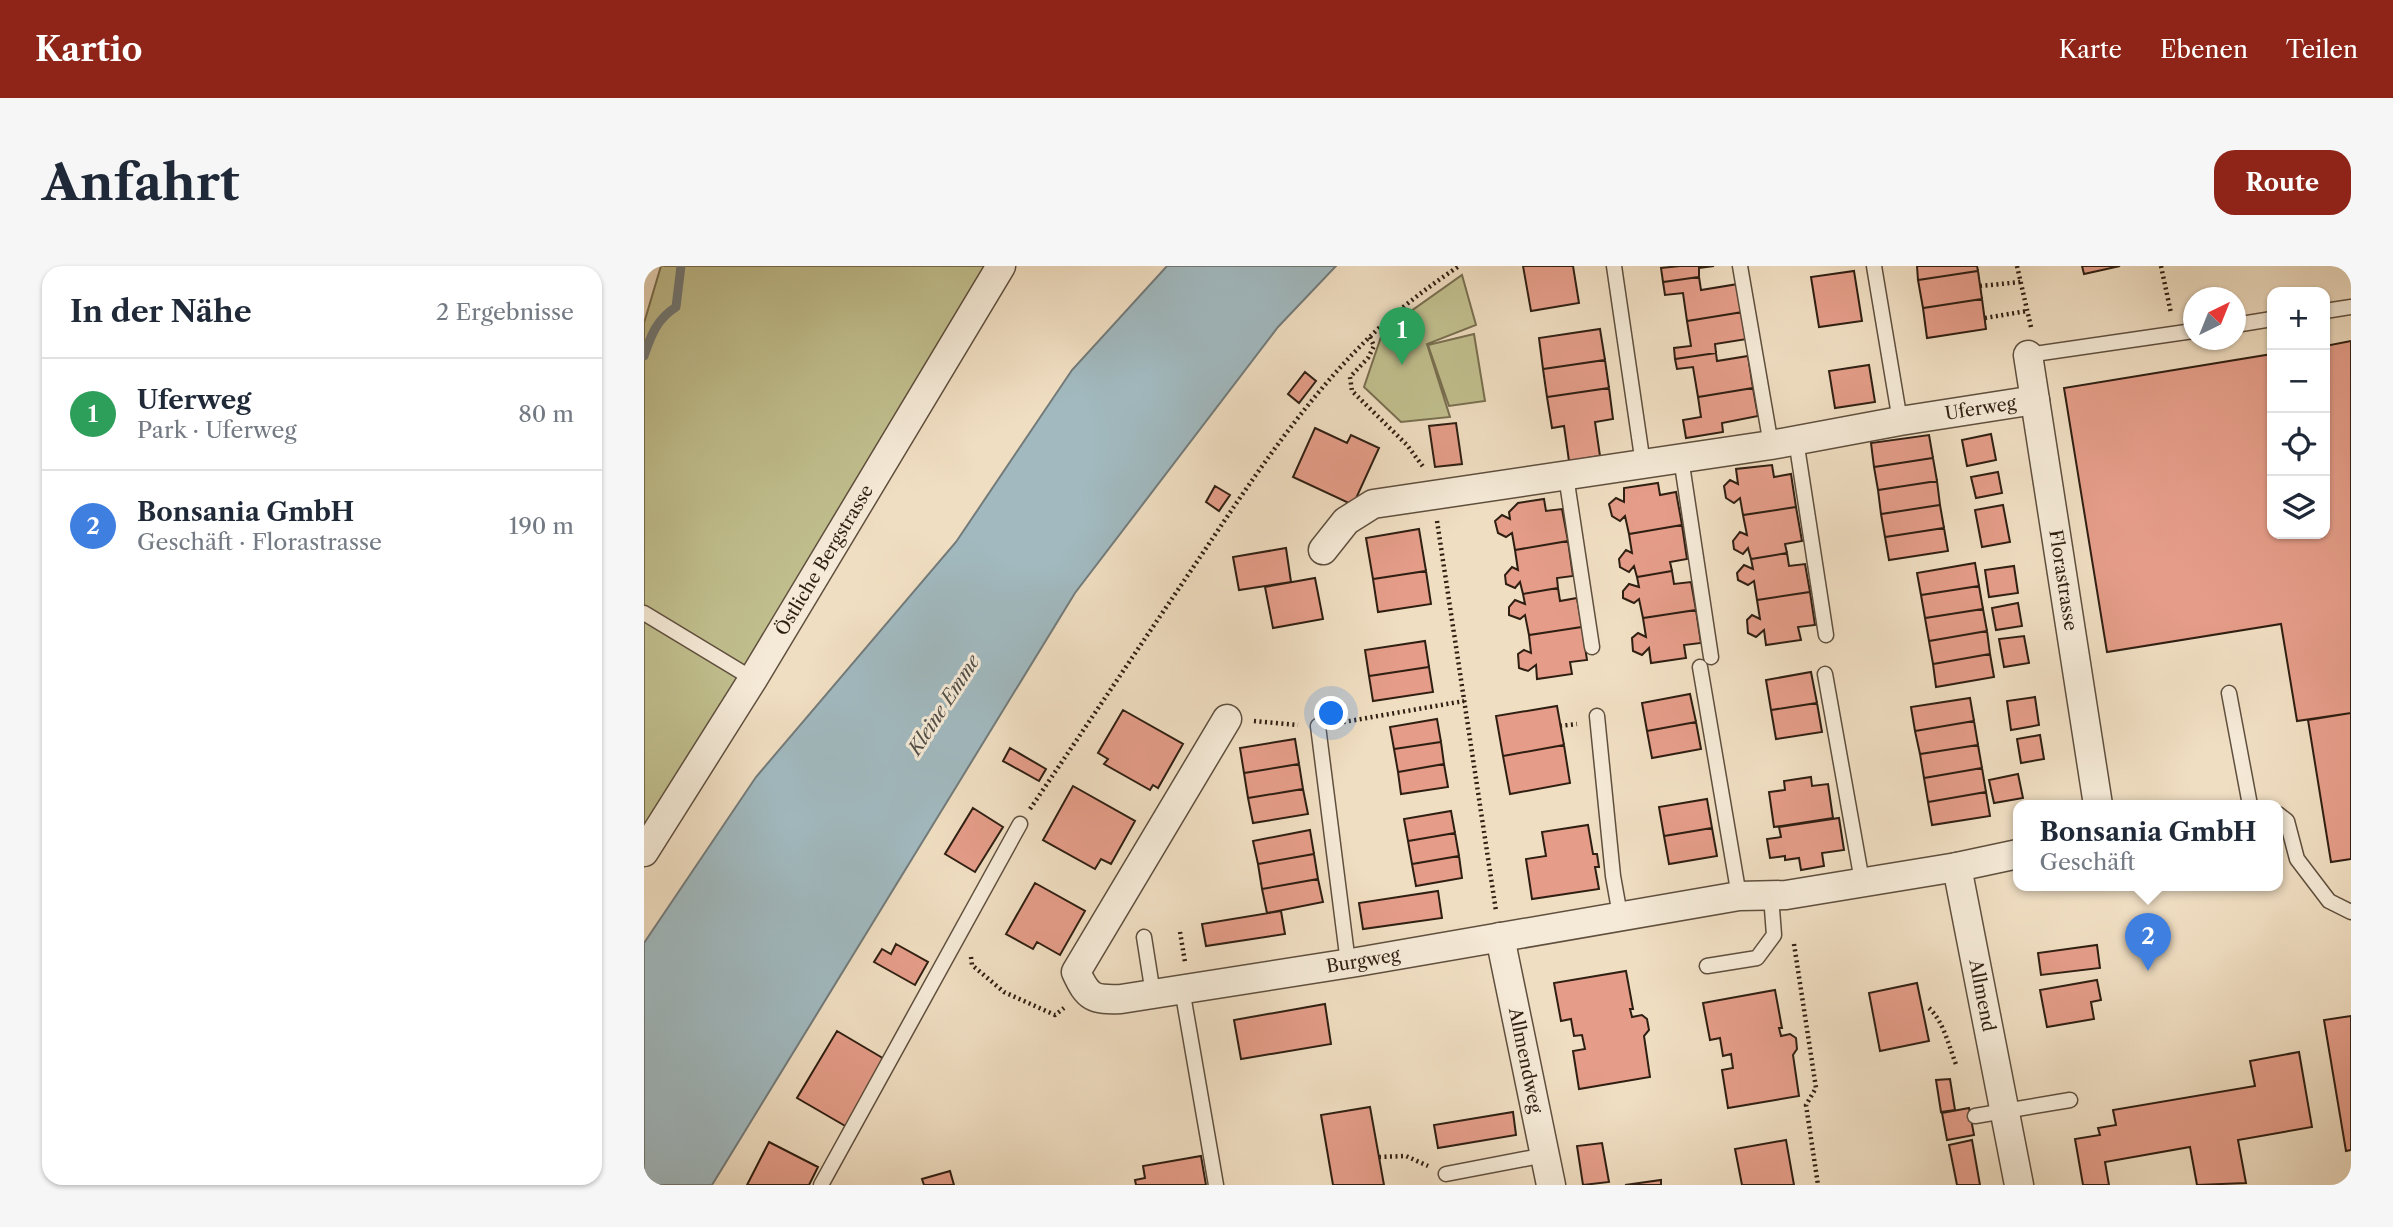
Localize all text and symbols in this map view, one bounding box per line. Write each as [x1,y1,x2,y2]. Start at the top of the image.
text: Kartio [35,29,143,70]
text: Karte [2059,35,2122,64]
text: Ebenen [2160,35,2248,64]
text: Teilen [2286,35,2358,64]
button: Route [2214,150,2351,215]
text: Anfahrt [42,152,240,213]
north arrow [2183,287,2246,350]
map controls [2267,287,2330,539]
button: + [2267,287,2330,350]
text: In der Nähe [70,293,252,330]
text: 2 Ergebnisse [436,298,574,326]
pin: 1 [1379,307,1425,365]
button: − [2267,350,2330,413]
text: Uferweg [137,384,251,416]
street label: Uferweg [1944,392,2018,425]
text: 1 [88,400,98,428]
text: 80 m [518,400,574,428]
button: locate [2267,413,2330,476]
text: Park · Uferweg [137,416,297,444]
button: layers [2267,476,2330,539]
street label: Östliche Bergstrasse [770,481,878,640]
text: Bonsania GmbH [137,496,354,528]
text: 2 [86,512,100,540]
text: 190 m [509,512,574,540]
text: Geschäft · Florastrasse [137,528,382,556]
street label: Florastrasse [2044,528,2082,632]
water label: Kleine Emme [902,650,985,761]
your location [1314,696,1348,730]
popup [2013,800,2283,891]
text: Bonsania GmbH [2039,816,2257,848]
text: Geschäft [2039,848,2135,876]
pin: 2 [2125,913,2171,971]
street label: Burgweg [1325,944,1402,978]
street label: Allmend [1964,957,2000,1034]
street label: Allmendweg [1504,1005,1547,1116]

